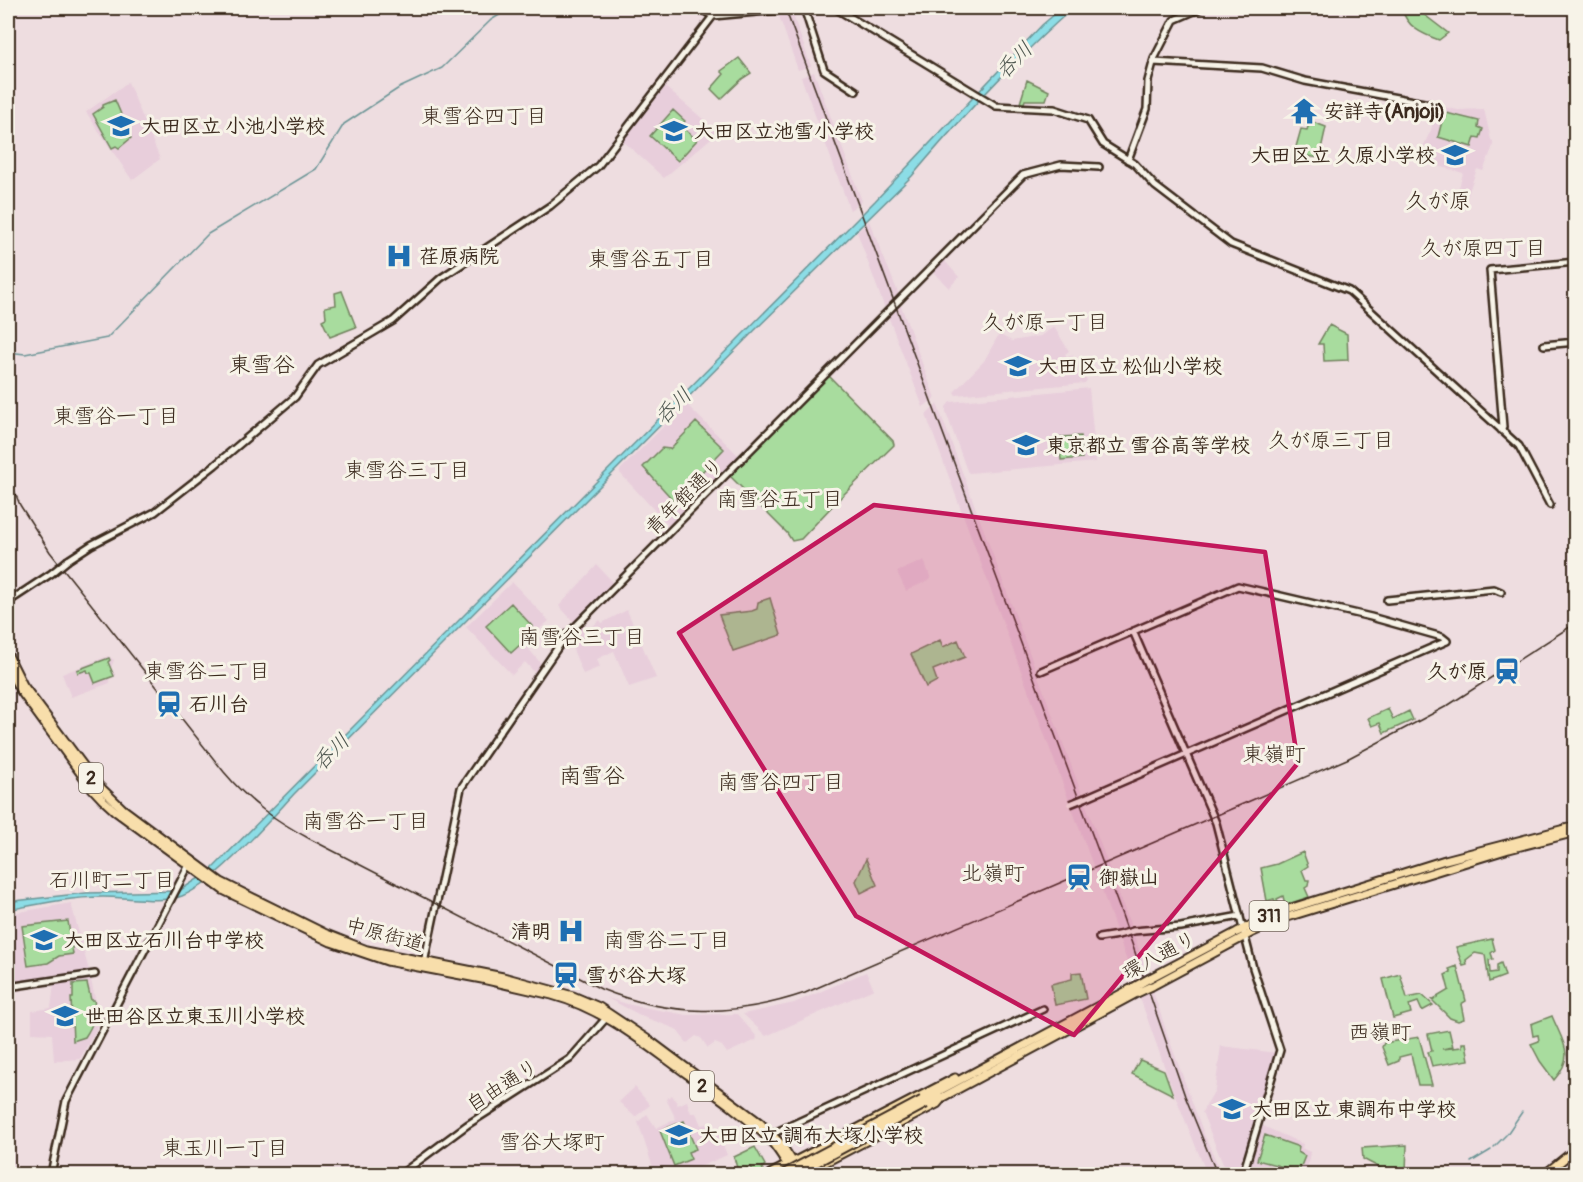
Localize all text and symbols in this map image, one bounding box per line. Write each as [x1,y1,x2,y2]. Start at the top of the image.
water label: 呑川 [990,36,1039,85]
temple icon: 安詳寺(Anjoji) [1289,96,1319,126]
place label: 安詳寺(Anjoji) [1324,99,1445,124]
district label: 東雪谷四丁目 [421,103,547,130]
school or university icon: 大田区立 小池小学校 [106,111,136,141]
place label: 大田区立 小池小学校 [141,114,325,139]
school or university icon: 大田区立池雪小学校 [659,116,689,146]
place label: 大田区立池雪小学校 [694,119,874,144]
school or university icon: 大田区立 久原小学校 [1440,140,1470,170]
place label: 大田区立 久原小学校 [1251,143,1435,168]
district label: 久が原 [1405,187,1471,215]
district label: 久が原四丁目 [1420,235,1546,262]
hospital icon: 荏原病院 [384,241,414,271]
place label: 荏原病院 [419,244,499,269]
district label: 東雪谷五丁目 [588,246,714,273]
district label: 久が原一丁目 [982,309,1108,336]
district label: 東雪谷 [229,351,295,379]
school or university icon: 大田区立 松仙小学校 [1003,351,1033,381]
place label: 大田区立 松仙小学校 [1038,354,1222,379]
water label: 呑川 [649,382,698,431]
district label: 東雪谷一丁目 [53,403,179,430]
district label: 久が原三丁目 [1268,427,1394,454]
school or university icon: 東京都立 雪谷高等学校 [1011,430,1041,460]
place label: 東京都立 雪谷高等学校 [1046,433,1250,458]
street label: 青年館通り [640,452,729,541]
district label: 東雪谷三丁目 [344,457,470,484]
district label: 南雪谷五丁目 [717,486,843,513]
district label: 南雪谷三丁目 [519,624,645,651]
station icon: 久が原 [1492,656,1522,686]
district label: 東雪谷二丁目 [144,658,270,685]
place label: 久が原 [1427,659,1487,684]
station icon: 石川台 [154,689,184,719]
place label: 石川台 [189,692,249,717]
water label: 呑川 [307,728,356,777]
district label: 東嶺町 [1243,741,1306,768]
district label: 南雪谷 [559,762,625,790]
road number: 2 [79,763,103,793]
district label: 南雪谷四丁目 [718,769,844,796]
district label: 南雪谷一丁目 [303,808,429,835]
district label: 北嶺町 [962,860,1025,887]
station icon: 御嶽山 [1064,862,1094,892]
place label: 御嶽山 [1099,865,1159,890]
district label: 石川町二丁目 [49,867,175,894]
road number: 311 [1250,901,1288,931]
street label: 中原街道 [343,912,427,957]
hospital icon: 清明 [556,916,586,946]
place label: 清明 [511,919,551,944]
school or university icon: 大田区立石川台中学校 [29,925,59,955]
street label: 環八通り [1118,926,1200,985]
district label: 南雪谷二丁目 [604,927,730,954]
place label: 大田区立石川台中学校 [64,928,264,953]
station icon: 雪が谷大塚 [551,960,581,990]
place label: 雪が谷大塚 [586,963,686,988]
school or university icon: 世田谷区立東玉川小学校 [50,1001,80,1031]
place label: 世田谷区立東玉川小学校 [85,1004,305,1029]
district label: 西嶺町 [1349,1019,1412,1046]
street label: 自由通り [462,1054,543,1117]
road number: 2 [690,1071,714,1101]
school or university icon: 大田区立 東調布中学校 [1217,1094,1247,1124]
place label: 大田区立 東調布中学校 [1252,1097,1456,1122]
school or university icon: 大田区立 調布大塚小学校 [664,1120,694,1150]
place label: 大田区立 調布大塚小学校 [699,1123,923,1148]
district label: 雪谷大塚町 [500,1129,605,1156]
district label: 東玉川一丁目 [162,1135,288,1162]

